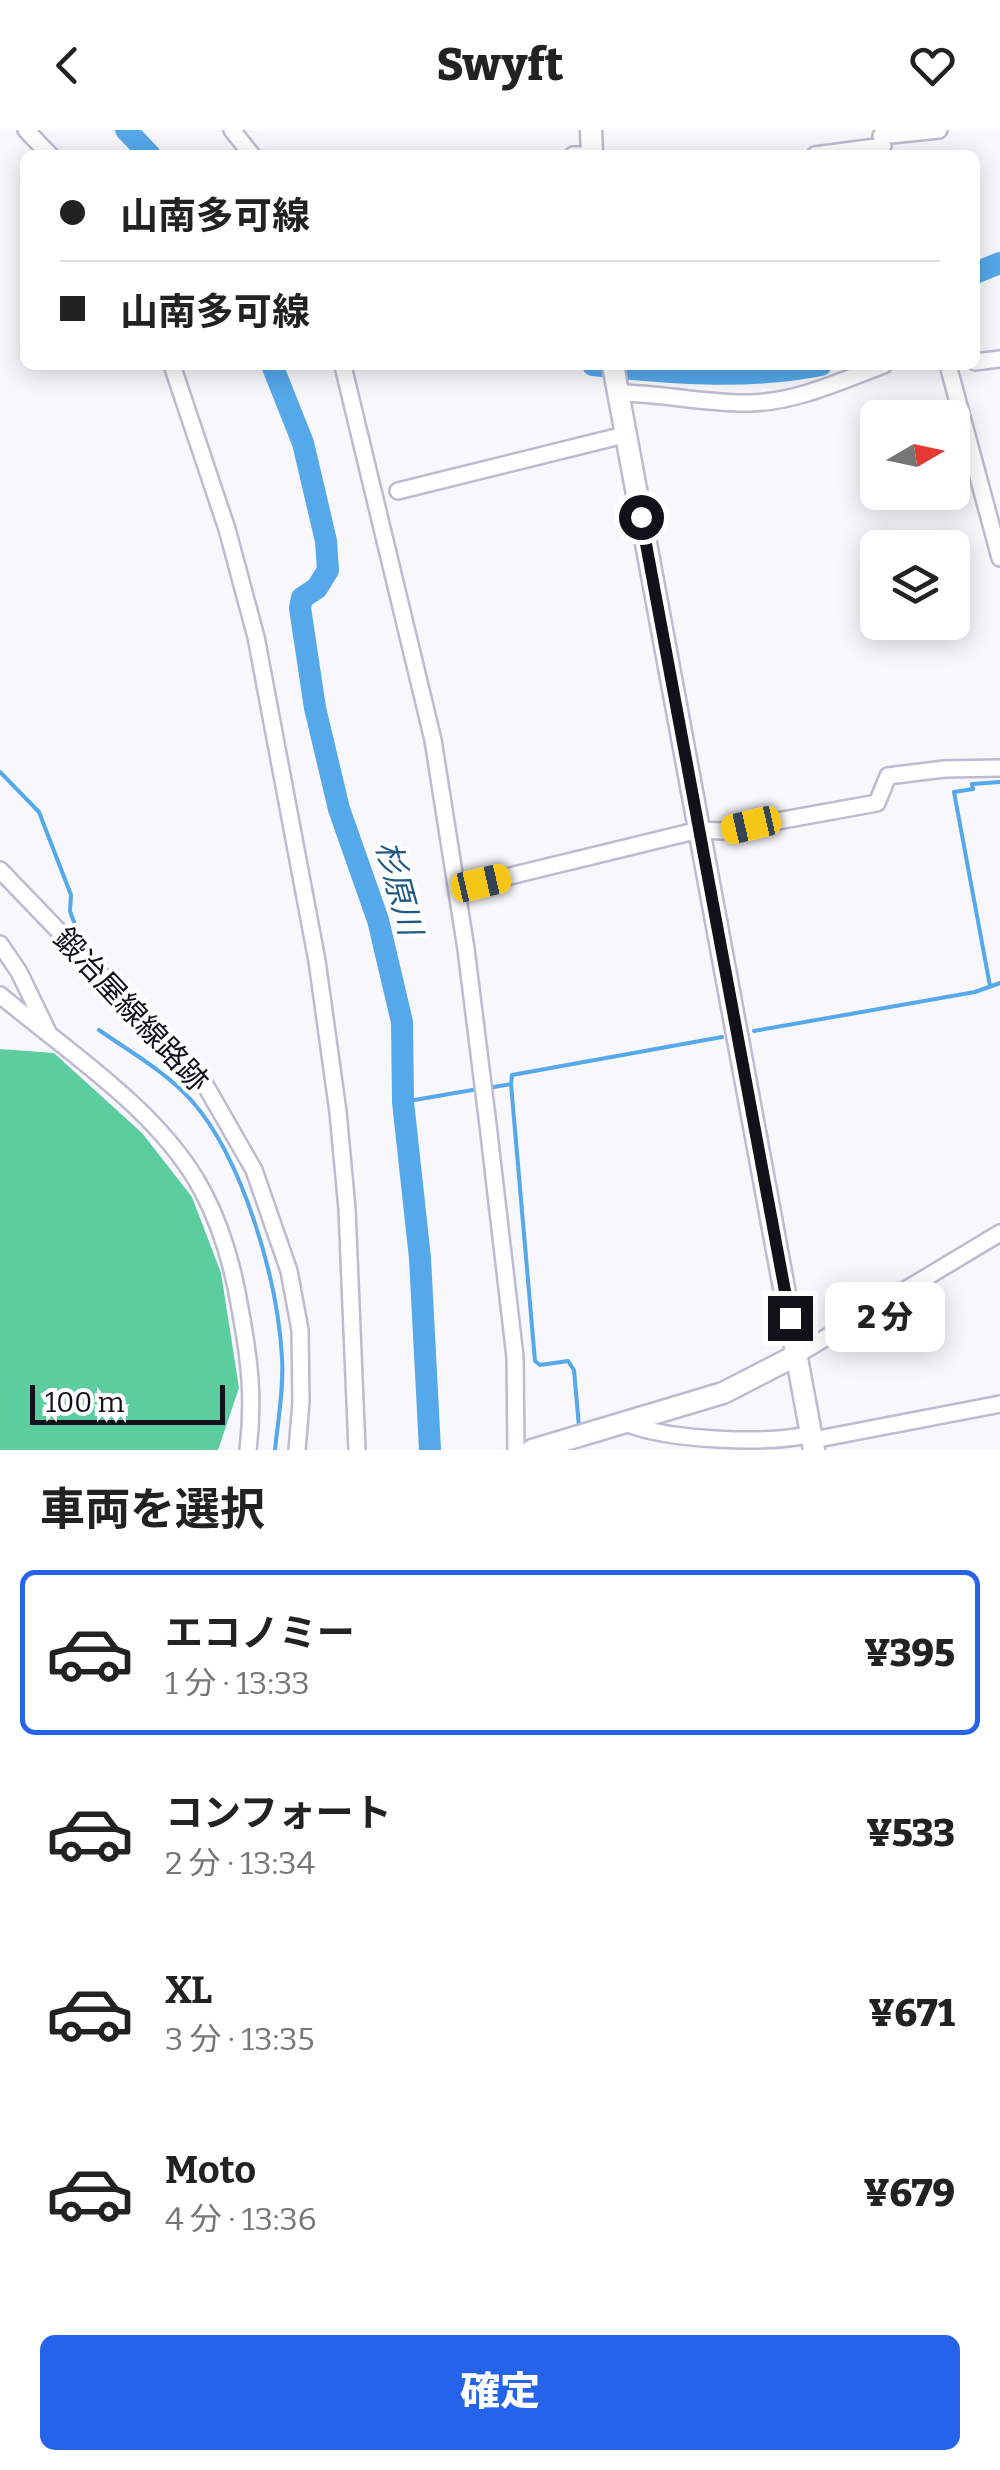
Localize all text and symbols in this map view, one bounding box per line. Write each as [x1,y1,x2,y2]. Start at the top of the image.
icon: back [40,38,95,93]
text: Swyft [436,38,564,92]
icon: heart [905,38,960,93]
text: 山南多可線 [120,193,310,239]
text: 山南多可線 [120,289,310,335]
north arrow [860,400,970,510]
map controls [860,400,970,640]
route start [619,495,664,540]
button: layers [860,530,970,640]
car [718,804,784,846]
water label: 杉原川 [368,837,431,942]
car [448,862,514,904]
street label: 鍛冶屋線線路跡 [46,921,216,1099]
callout: 2 分 [825,1283,945,1353]
route end [768,1296,813,1341]
text: 2 分 [857,1298,913,1336]
scale bar [30,1380,225,1424]
text: 100 m [45,1386,125,1419]
text: 車両を選択 [40,1483,265,1537]
icon: car [45,1608,135,1698]
text: エコノミー [165,1610,355,1656]
text: ¥395 [864,1630,955,1676]
text: 1 分 · 13:33 [165,1664,310,1702]
icon: car [45,1788,135,1878]
text: コンフォート [165,1790,392,1836]
text: ¥533 [866,1810,955,1856]
text: 2 分 · 13:34 [165,1844,315,1882]
text: XL [165,1967,212,2013]
icon: car [45,1968,135,2058]
text: ¥671 [868,1990,955,2036]
text: 3 分 · 13:35 [165,2020,315,2058]
text: Moto [165,2147,256,2193]
icon: car [45,2148,135,2238]
text: ¥679 [864,2170,955,2216]
text: 4 分 · 13:36 [165,2200,317,2238]
button: 確定 [40,2335,960,2450]

